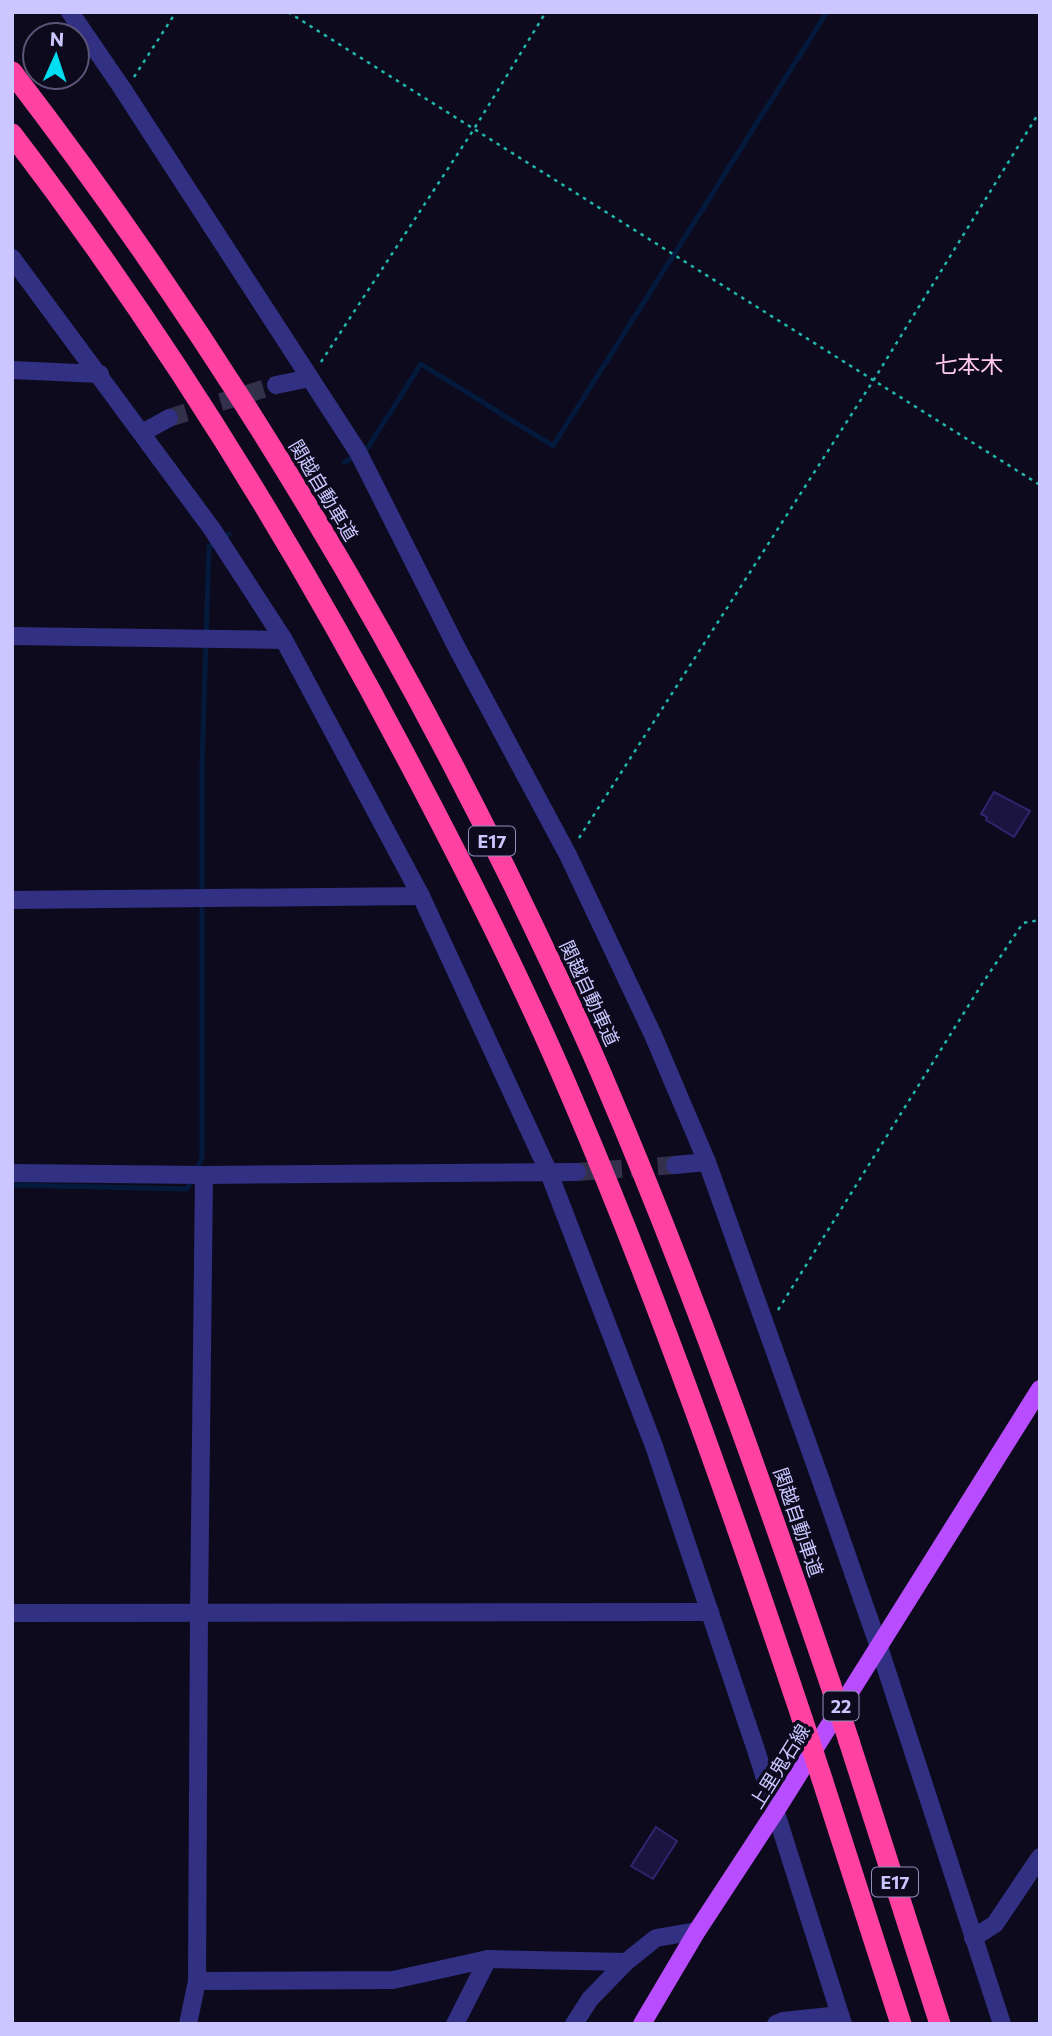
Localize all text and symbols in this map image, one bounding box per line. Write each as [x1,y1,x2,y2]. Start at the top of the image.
north arrow [21,21,91,91]
text: N [49,27,65,50]
district label: 七本木 [935,350,1004,378]
street label: 関越自動車道 [285,435,363,545]
road number: E17 [469,826,515,856]
street label: 関越自動車道 [555,936,625,1050]
street label: 関越自動車道 [770,1464,828,1580]
road number: 22 [824,1692,858,1721]
street label: 上里鬼石線 [744,1720,814,1812]
road number: E17 [872,1868,918,1896]

